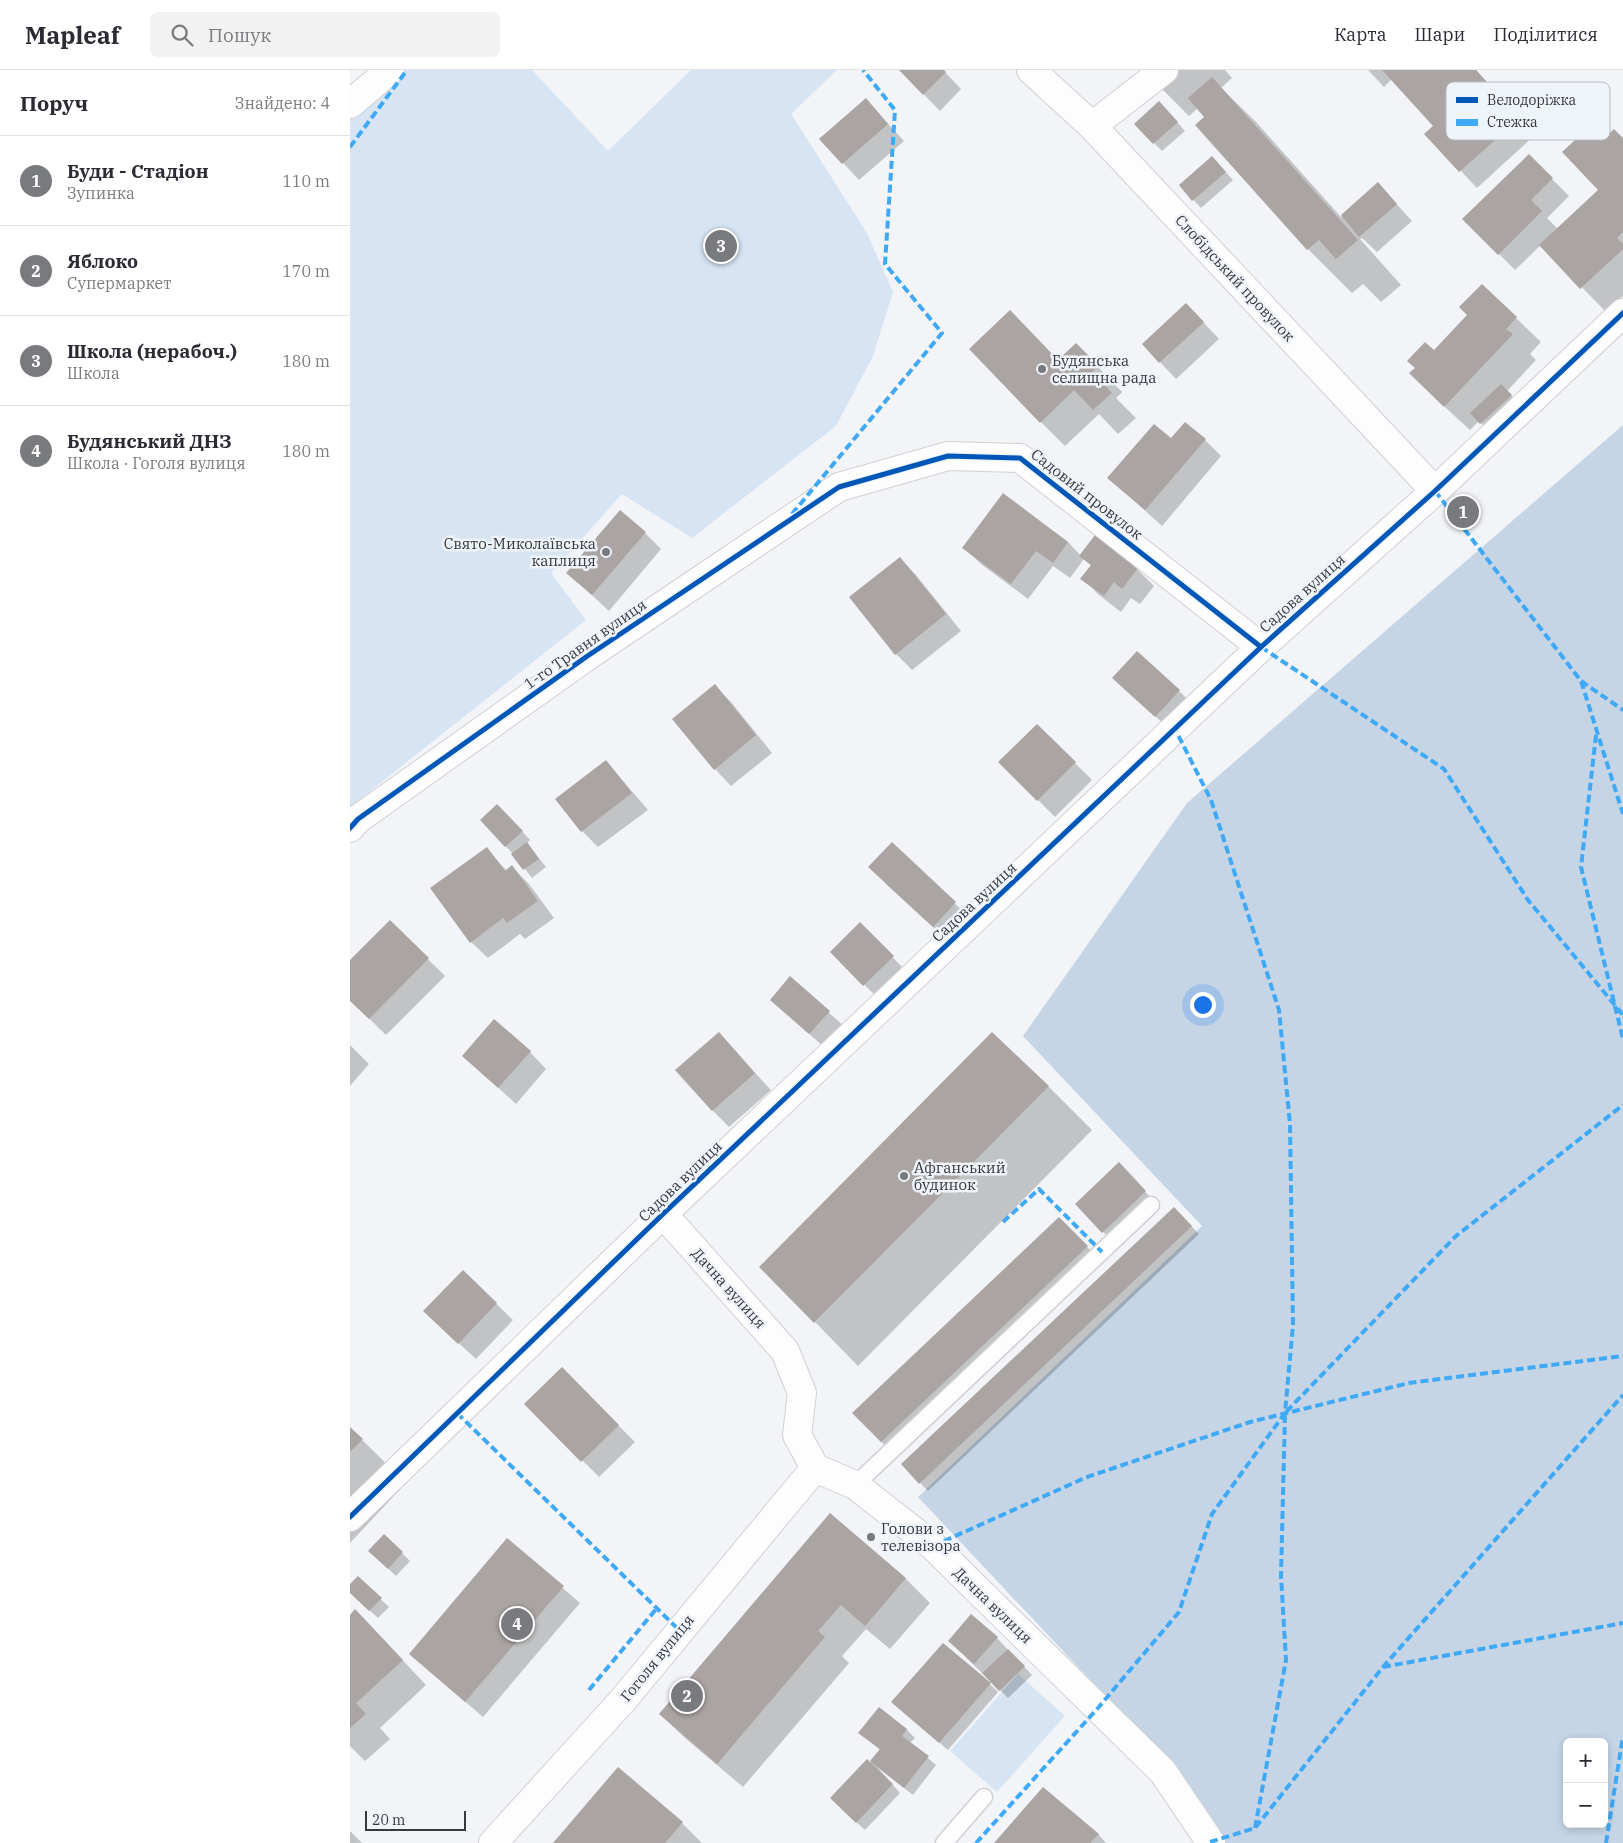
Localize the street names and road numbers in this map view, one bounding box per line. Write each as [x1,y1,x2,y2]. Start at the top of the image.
street label: Слобідський провулок [1171,211,1299,346]
street label: Садовий провулок [1027,444,1147,544]
street label: Садова вулиця [1255,550,1349,636]
street label: 1-го Травня вулиця [520,595,650,693]
street label: Садова вулиця [928,858,1020,946]
street label: Садова вулиця [634,1136,726,1226]
street label: Дачна вулиця [688,1244,770,1332]
street label: Дачна вулиця [950,1563,1036,1647]
street label: Гоголя вулиця [616,1611,698,1705]

